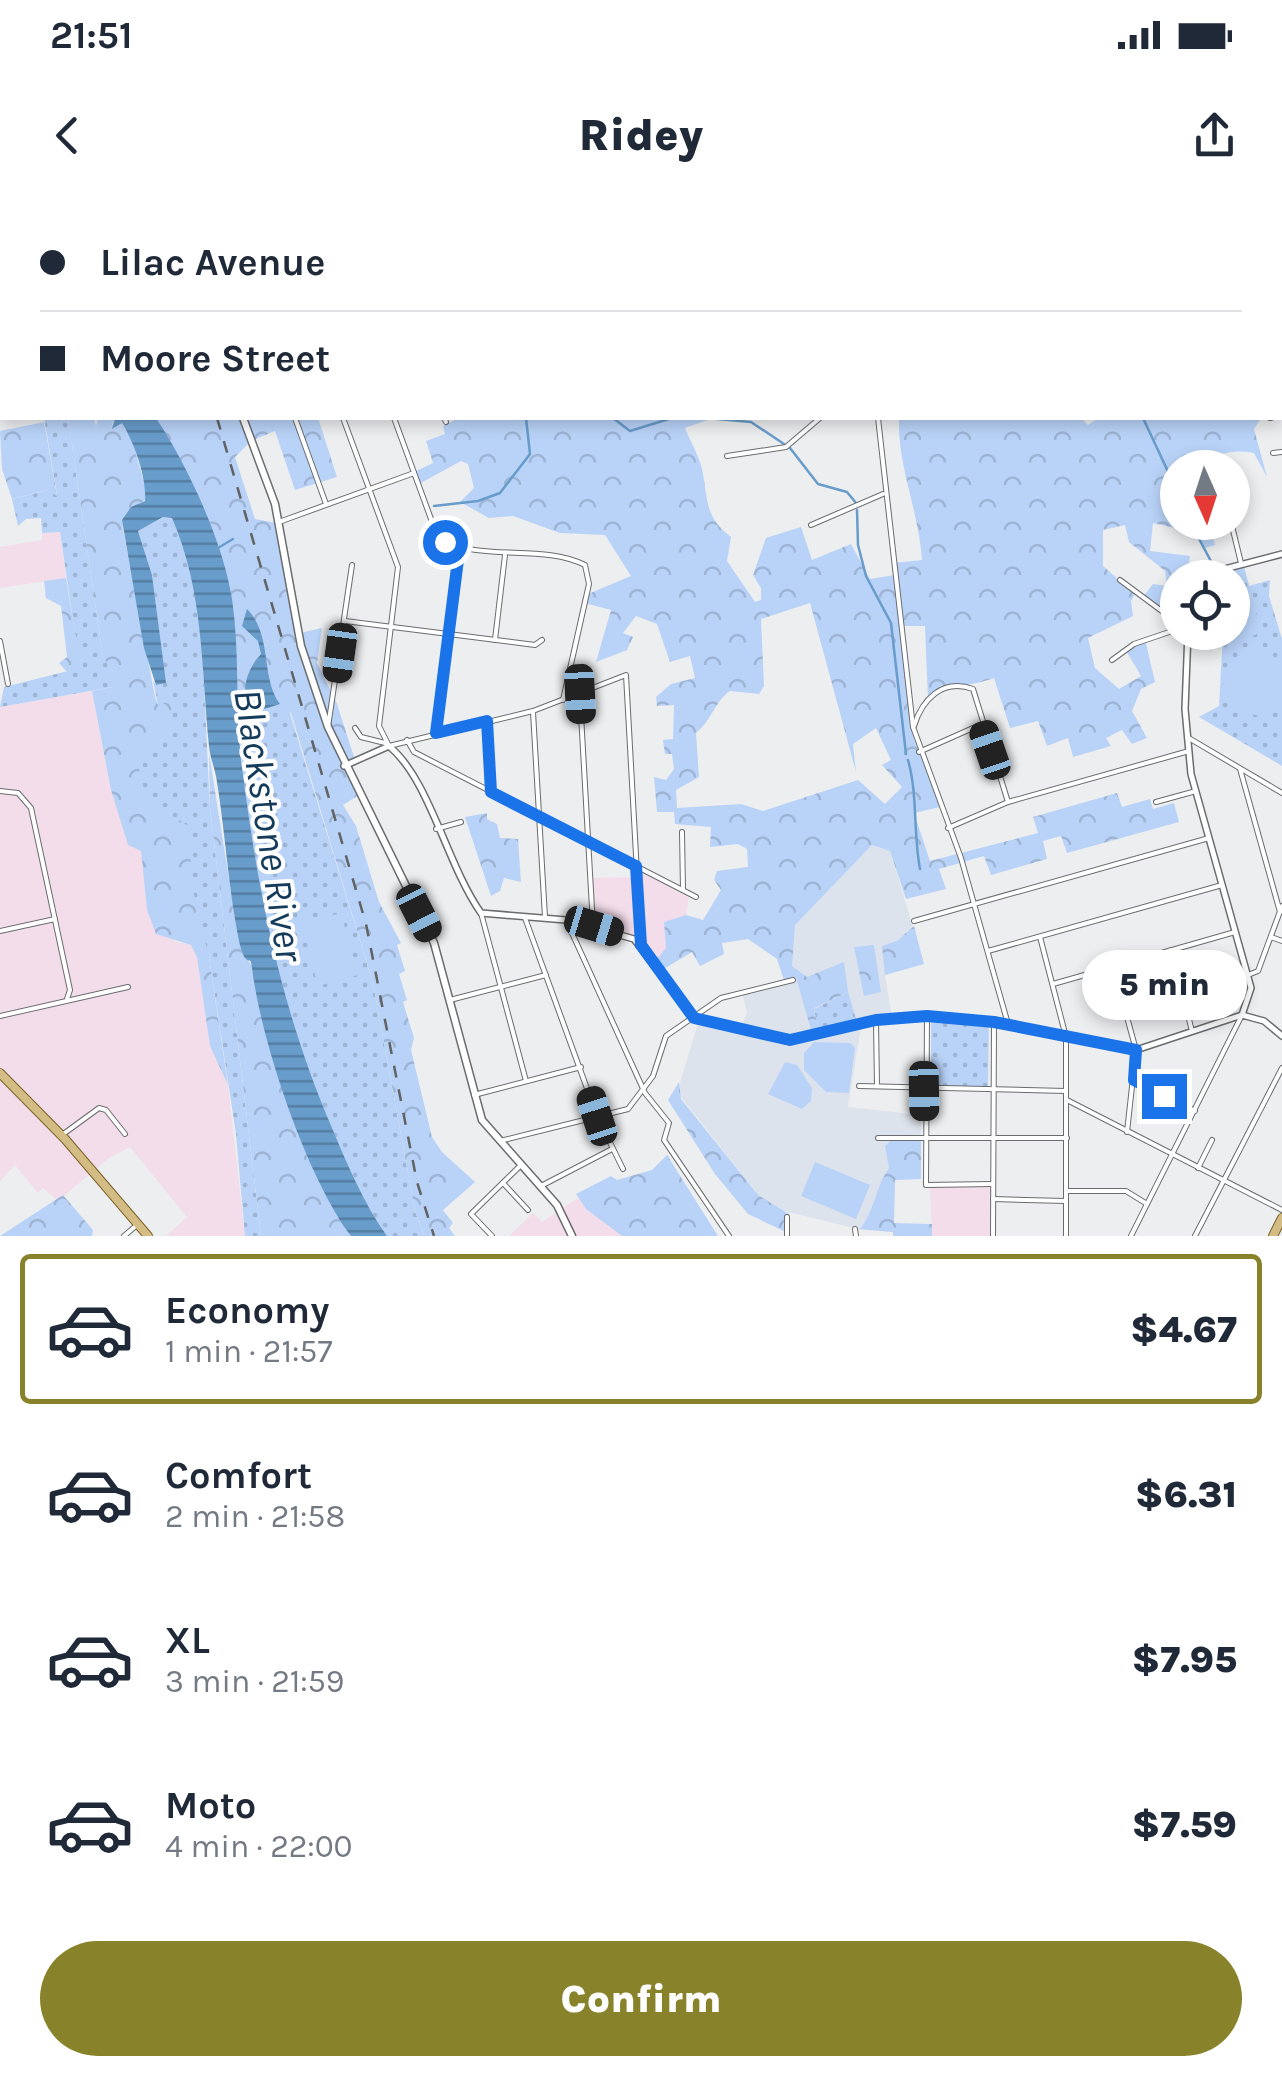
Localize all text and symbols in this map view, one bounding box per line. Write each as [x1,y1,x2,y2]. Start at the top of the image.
text: 21:51 [50,13,132,58]
icon: back [40,108,95,163]
icon: share [1187,108,1242,163]
text: Ridey [579,109,703,161]
text: Lilac Avenue [100,240,325,285]
text: Moore Street [100,336,330,381]
north arrow [1160,450,1250,540]
map controls [1160,450,1250,650]
route start [423,520,468,565]
button: locate [1160,560,1250,650]
car [321,621,359,685]
car [563,663,597,725]
water label: Blackstone River [224,685,314,966]
car [966,717,1014,783]
car [392,879,446,947]
car [561,903,627,949]
callout: 5 min [1082,951,1246,1021]
text: 5 min [1119,966,1210,1003]
car [908,1061,940,1121]
route end [1142,1074,1187,1119]
car [573,1083,621,1149]
icon: car [45,1284,135,1374]
text: Economy [165,1288,329,1333]
text: $4.67 [1130,1307,1237,1352]
text: 1 min · 21:57 [165,1333,332,1370]
icon: car [45,1449,135,1539]
text: Comfort [165,1453,312,1498]
text: $6.31 [1135,1472,1237,1517]
text: 2 min · 21:58 [165,1498,345,1535]
icon: car [45,1614,135,1704]
text: XL [165,1618,210,1663]
text: $7.95 [1132,1637,1237,1682]
text: 3 min · 21:59 [165,1663,344,1700]
icon: car [45,1779,135,1869]
text: Moto [165,1783,256,1828]
text: $7.59 [1132,1802,1237,1847]
text: 4 min · 22:00 [165,1828,353,1865]
button: Confirm [40,1941,1242,2056]

